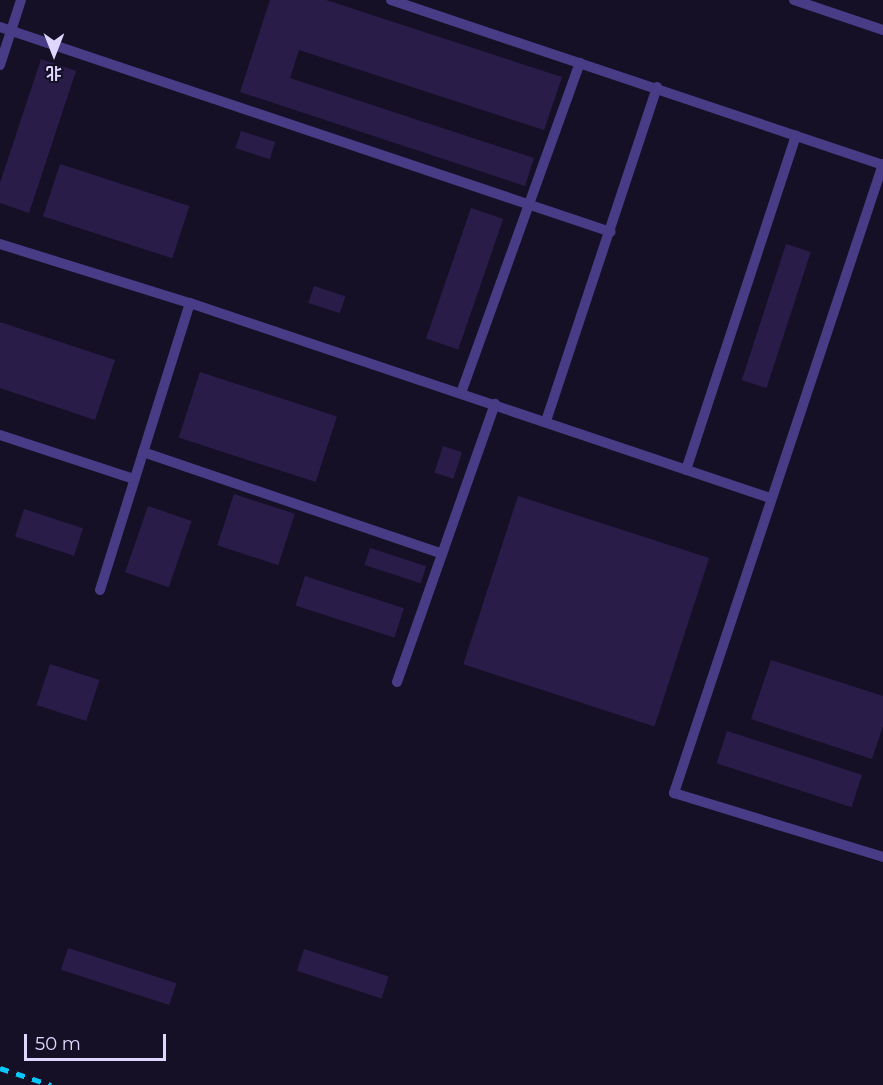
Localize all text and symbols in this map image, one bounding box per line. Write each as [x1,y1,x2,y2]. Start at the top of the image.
north arrow [24,24,84,84]
text: 北 [46,63,62,82]
scale bar [27,1022,170,1060]
text: 50 m [35,1033,81,1055]

